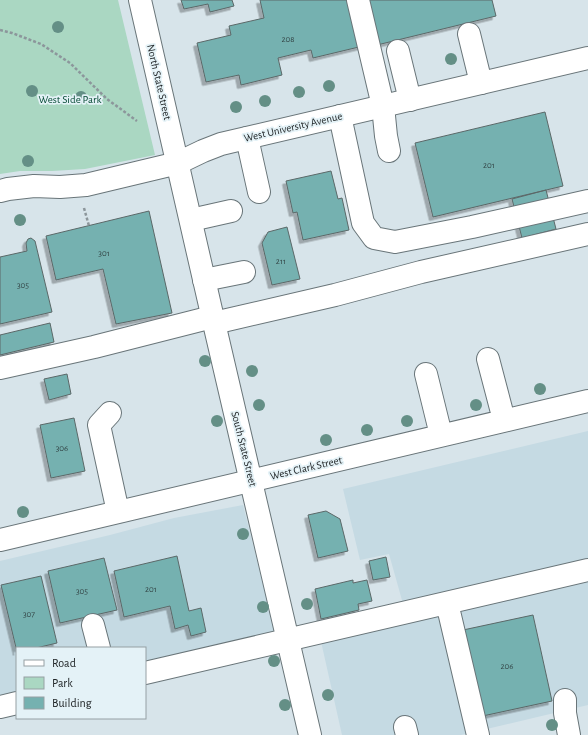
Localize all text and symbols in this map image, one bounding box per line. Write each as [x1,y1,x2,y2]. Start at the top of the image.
house number: 208 [281,35,295,44]
street label: North State Street [145,43,173,121]
park label: West Side Park [38,94,102,105]
street label: West University Avenue [243,110,343,144]
house number: 201 [483,161,495,170]
house number: 301 [98,249,110,258]
house number: 211 [276,257,286,266]
house number: 305 [17,281,29,290]
street label: South State Street [229,410,259,488]
house number: 306 [56,444,68,453]
street label: West Clark Street [269,454,344,482]
house number: 201 [145,585,157,594]
house number: 305 [76,587,88,596]
house number: 307 [23,610,35,619]
legend [16,647,146,719]
text: Road [52,657,76,669]
house number: 206 [500,662,514,671]
text: Park [52,677,73,689]
text: Building [52,697,92,709]

